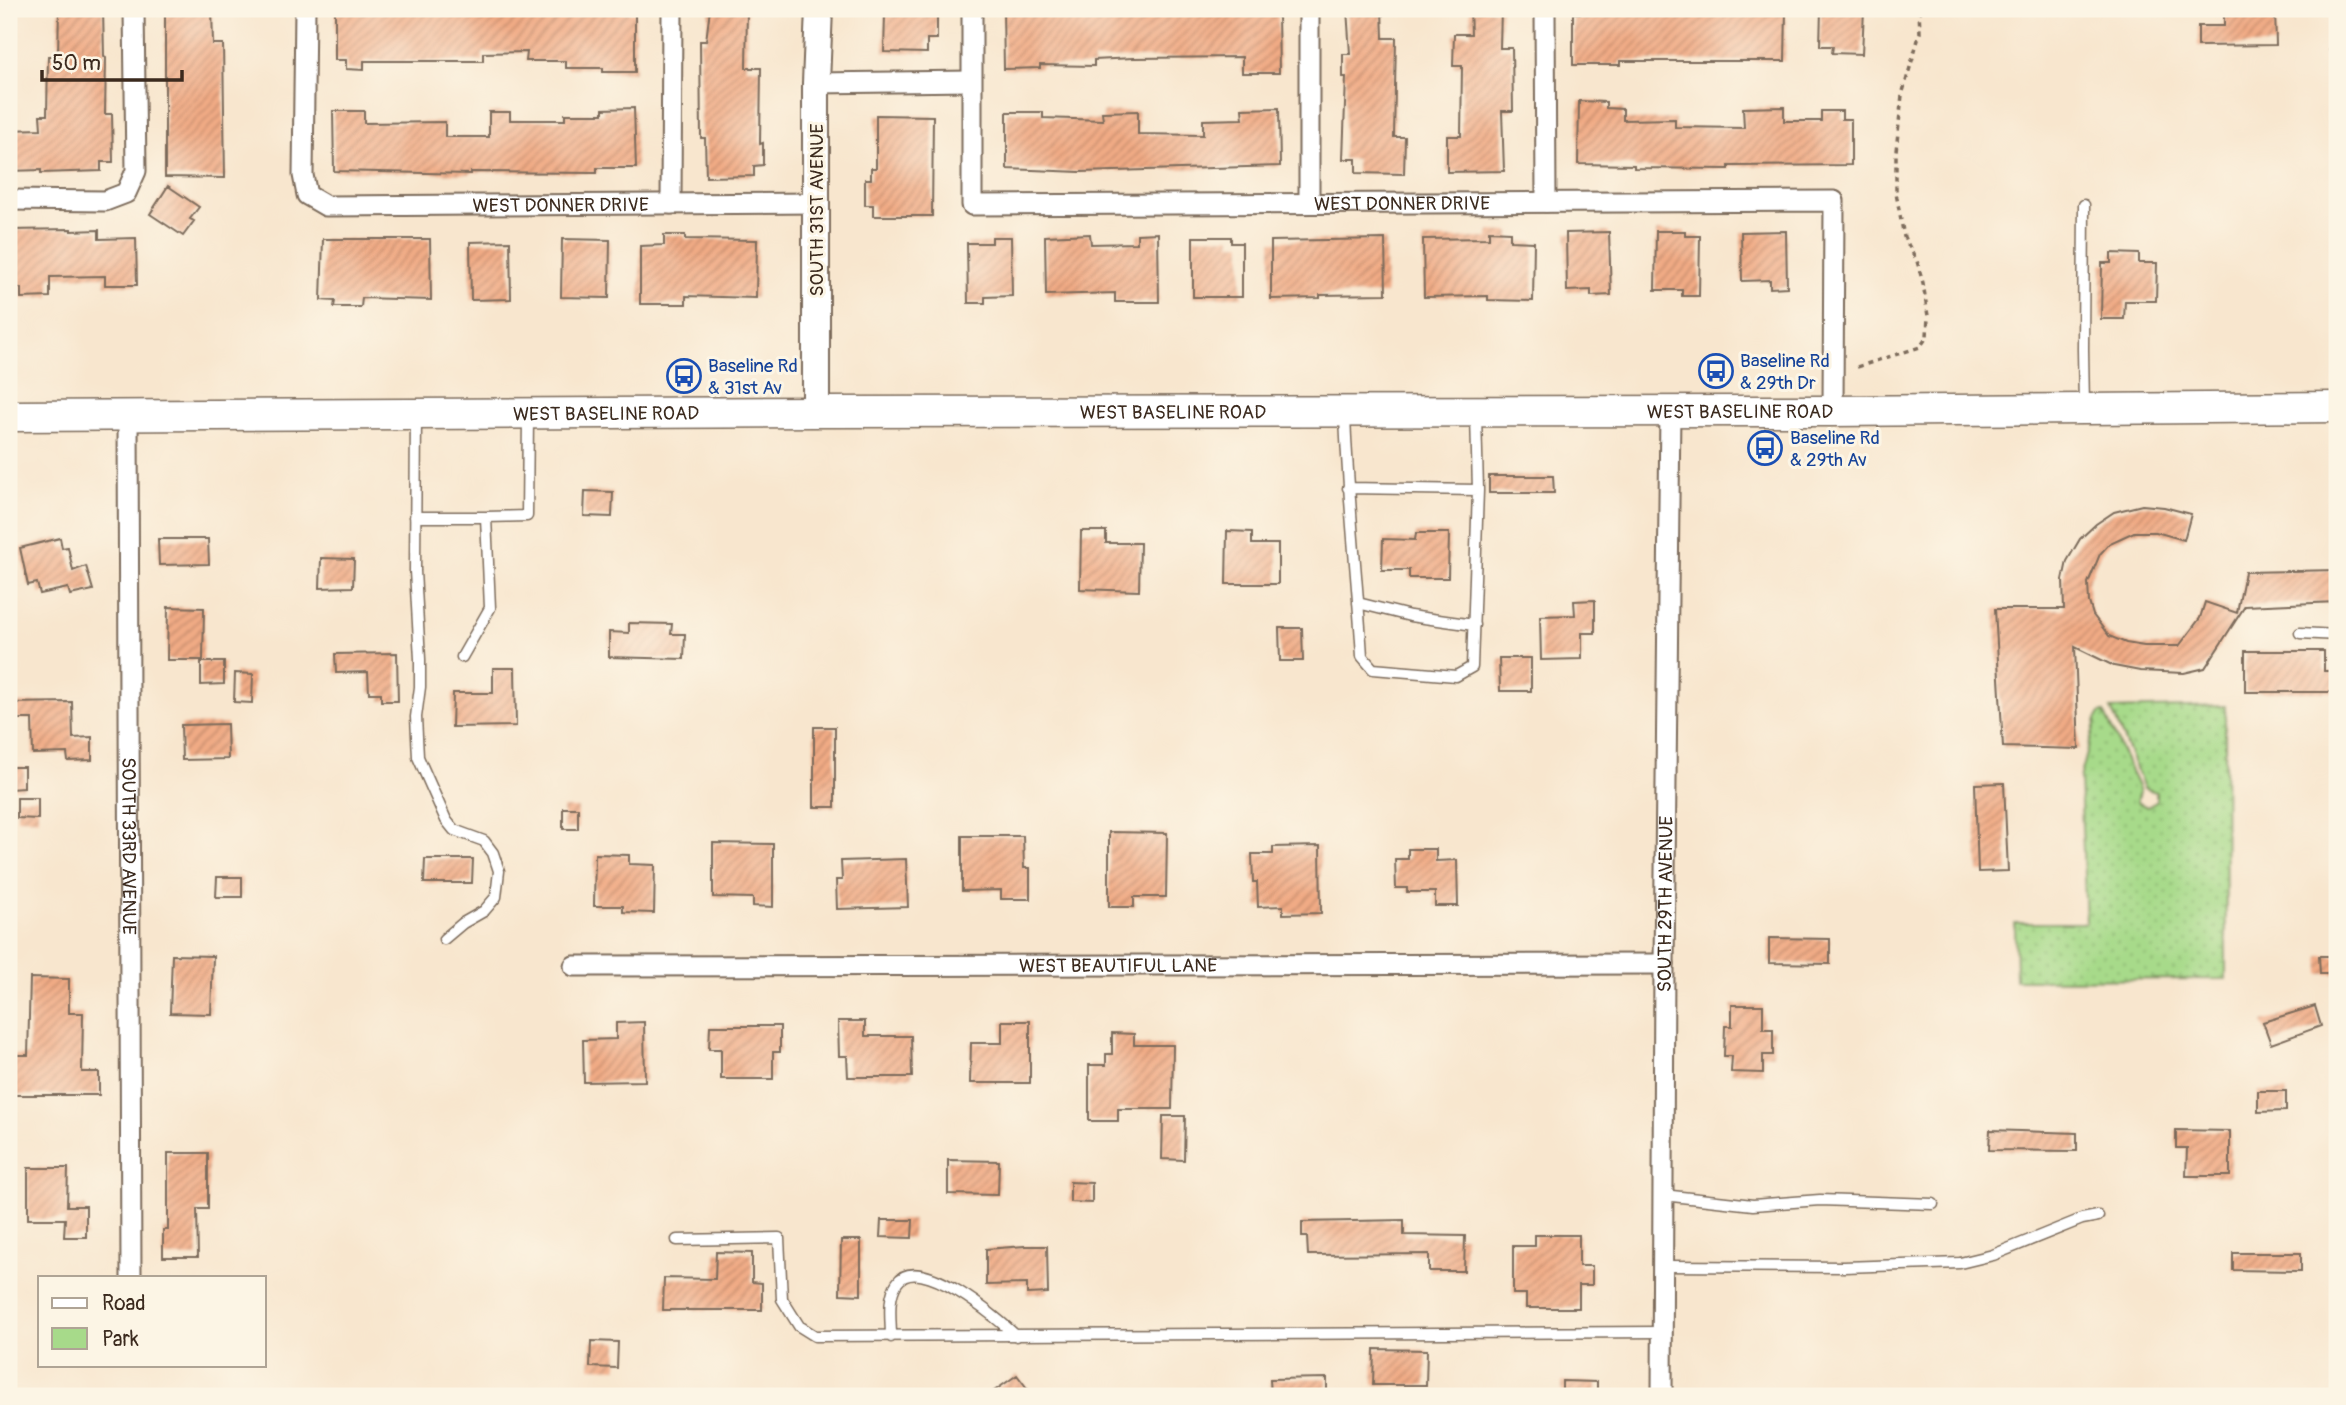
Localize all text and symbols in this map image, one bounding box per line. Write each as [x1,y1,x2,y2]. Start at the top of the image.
scale bar [42,38,182,82]
text: 50 m [52,50,101,77]
street label: SOUTH 31ST AVENUE [805,123,829,297]
street label: WEST DONNER DRIVE [1314,192,1490,216]
street label: WEST DONNER DRIVE [472,193,649,218]
place label: Baseline Rd & 29th Dr [1740,349,1830,395]
bus stop icon: Baseline Rd & 29th Dr [1697,352,1735,390]
place label: Baseline Rd & 31st Av [708,354,798,400]
bus stop icon: Baseline Rd & 31st Av [665,357,703,395]
street label: WEST BASELINE ROAD [1647,400,1833,424]
street label: WEST BASELINE ROAD [1080,401,1266,425]
street label: WEST BASELINE ROAD [513,402,699,427]
place label: Baseline Rd & 29th Av [1790,426,1880,472]
bus stop icon: Baseline Rd & 29th Av [1746,429,1784,467]
street label: SOUTH 33RD AVENUE [116,757,141,935]
street label: SOUTH 29TH AVENUE [1653,816,1679,992]
street label: WEST BEAUTIFUL LANE [1019,954,1217,978]
legend [38,1276,266,1366]
text: Road [102,1290,146,1317]
text: Park [102,1326,139,1353]

